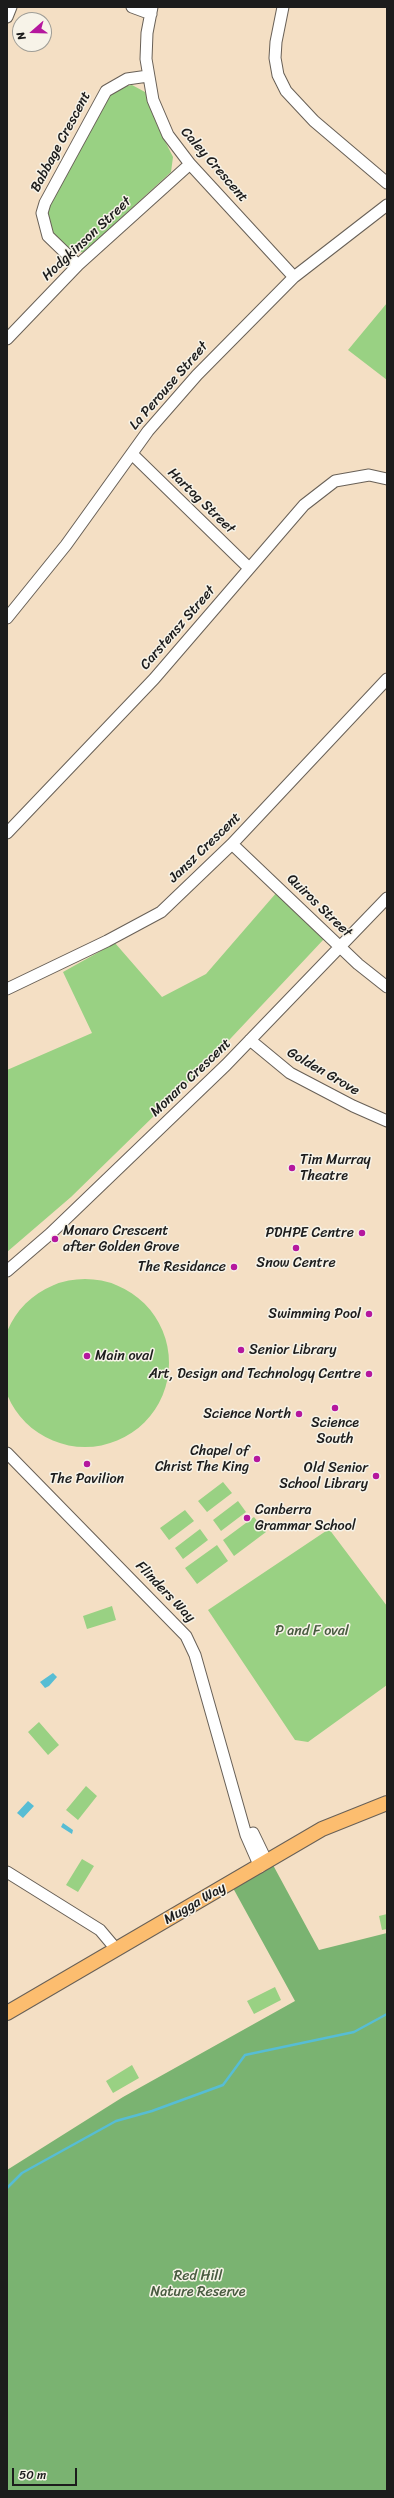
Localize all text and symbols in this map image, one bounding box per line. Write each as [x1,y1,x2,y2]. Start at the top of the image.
north arrow [12,12,52,52]
text: N [11,29,31,43]
street label: Babbage Crescent [27,89,95,195]
street label: Caley Crescent [177,124,251,206]
street label: Hodgkinson Street [39,193,135,285]
street label: La Perouse Street [126,339,212,433]
street label: Hartog Street [164,465,238,537]
street label: Carstensz Street [137,583,219,673]
street label: Jansz Crescent [165,809,245,887]
street label: Quiros Street [283,871,355,941]
street label: Monaro Crescent [147,1035,235,1121]
street label: Golden Grove [284,1044,362,1100]
place label: Tim Murray Theatre [300,1152,371,1184]
marker: Tim Murray Theatre [287,1163,297,1173]
place label: Monaro Crescent after Golden Grove [63,1223,179,1256]
place label: PDHPE Centre [265,1225,354,1241]
marker: PDHPE Centre [357,1228,367,1238]
marker: Monaro Crescent after Golden Grove [50,1234,60,1244]
marker: Snow Centre [291,1243,301,1253]
place label: Snow Centre [256,1255,336,1271]
place label: The Residance [138,1259,226,1275]
marker: The Residance [229,1262,239,1272]
place label: Swimming Pool [268,1306,361,1322]
marker: Swimming Pool [364,1309,374,1319]
place label: Senior Library [249,1342,336,1358]
marker: Senior Library [236,1345,246,1355]
place label: Main oval [95,1348,153,1364]
marker: Main oval [82,1351,92,1361]
place label: Art, Design and Technology Centre [149,1366,361,1382]
marker: Art, Design and Technology Centre [364,1369,374,1379]
marker: Science South [330,1403,340,1413]
place label: Science North [203,1406,291,1422]
marker: Science North [294,1409,304,1419]
place label: Science South [311,1415,359,1448]
place label: Chapel of Christ The King [155,1443,249,1476]
marker: Chapel of Christ The King [252,1454,262,1464]
marker: The Pavilion [82,1459,92,1469]
place label: Old Senior School Library [279,1460,368,1492]
place label: The Pavilion [50,1471,124,1487]
marker: Old Senior School Library [371,1471,381,1481]
place label: Canberra Grammar School [255,1502,356,1534]
marker: Canberra Grammar School [242,1513,252,1523]
street label: Flinders Way [132,1558,198,1626]
park label: P and F oval [275,1623,349,1639]
street label: Mugga Way [161,1880,229,1928]
park label: Red Hill Nature Reserve [151,2268,245,2300]
scale bar [14,2460,79,2486]
text: 50 m [19,2464,46,2486]

